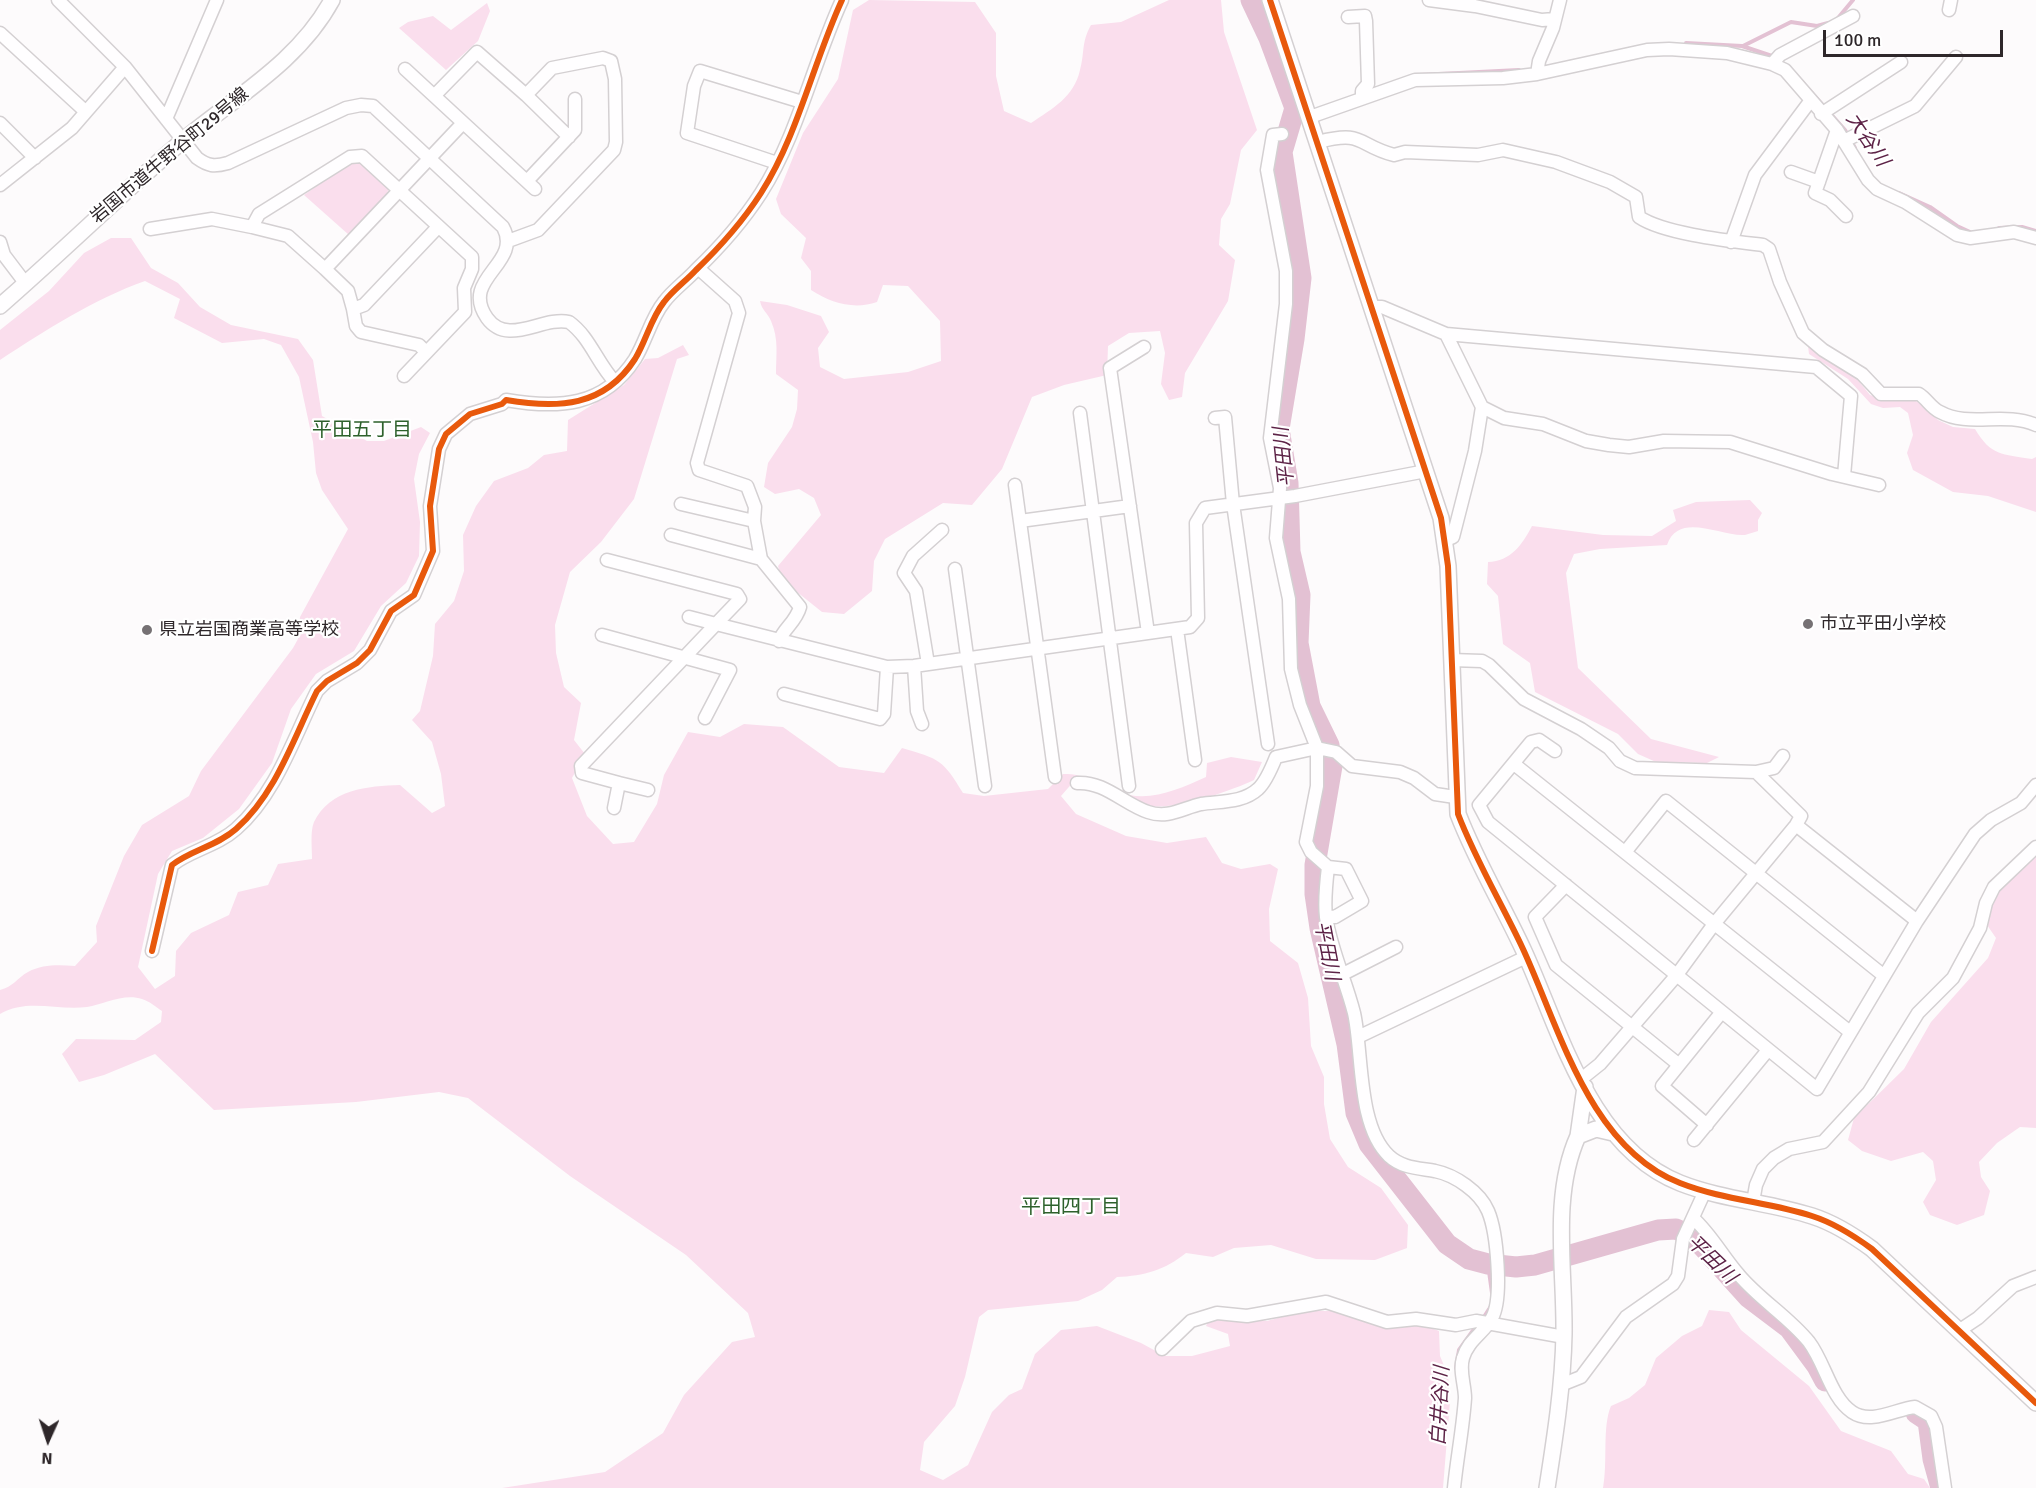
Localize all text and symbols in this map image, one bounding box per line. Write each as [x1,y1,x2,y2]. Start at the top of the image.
scale bar [1826,18,2006,56]
text: 100 m [1834,29,1881,51]
street label: 岩国市道牛野谷町29号線 [87,84,253,228]
water label: 大谷川 [1840,108,1894,172]
district label: 平田五丁目 [312,419,412,443]
water label: 平田川 [1270,426,1300,488]
place label: 市立平田小学校 [1820,613,1946,635]
marker: 市立平田小学校 [1801,617,1815,631]
place label: 県立岩国商業高等学校 [159,619,339,641]
marker: 県立岩国商業高等学校 [140,623,154,637]
water label: 平田川 [1308,919,1344,983]
district label: 平田四丁目 [1021,1196,1121,1220]
water label: 平田川 [1681,1231,1741,1289]
water label: 白井谷川 [1427,1365,1455,1447]
north arrow [18,1410,78,1470]
text: N [41,1448,53,1468]

